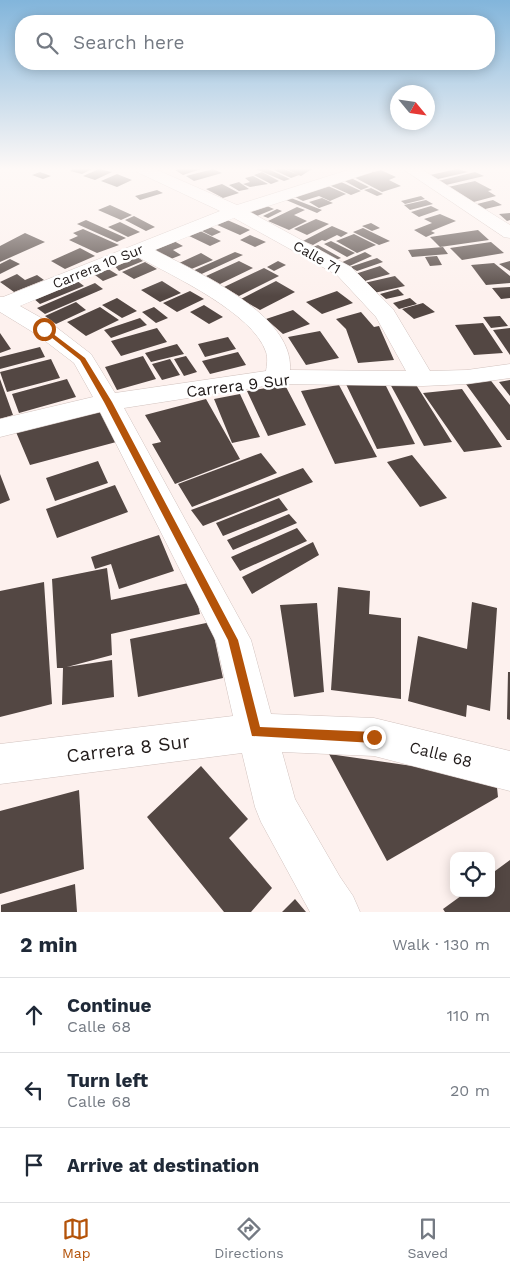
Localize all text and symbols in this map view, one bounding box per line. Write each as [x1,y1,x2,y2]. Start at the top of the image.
search box [15,15,495,70]
icon: search [33,29,61,57]
text: Search here [73,31,184,54]
north arrow [390,85,435,130]
street label: Calle 71 [291,237,343,277]
street label: Carrera 10 Sur [50,240,146,292]
route start [33,318,56,341]
street label: Carrera 9 Sur [185,370,292,401]
route end [363,726,386,749]
street label: Carrera 8 Sur [65,729,191,767]
street label: Calle 68 [407,738,474,771]
map controls [450,852,495,897]
button: locate [450,852,495,897]
text: 2 min [20,932,77,957]
text: Walk · 130 m [392,935,490,954]
text: Continue [67,994,151,1017]
icon: ahead [20,1001,48,1029]
text: 110 m [447,1006,490,1025]
text: Calle 68 [67,1017,131,1036]
text: Turn left [67,1069,148,1092]
icon: left [20,1076,48,1104]
text: 20 m [450,1081,490,1100]
text: Calle 68 [67,1092,131,1111]
icon: arrive [20,1151,48,1179]
text: Arrive at destination [67,1154,259,1177]
tab: Map [62,1215,91,1261]
tab: Directions [214,1215,284,1261]
tab: Saved [407,1215,448,1261]

